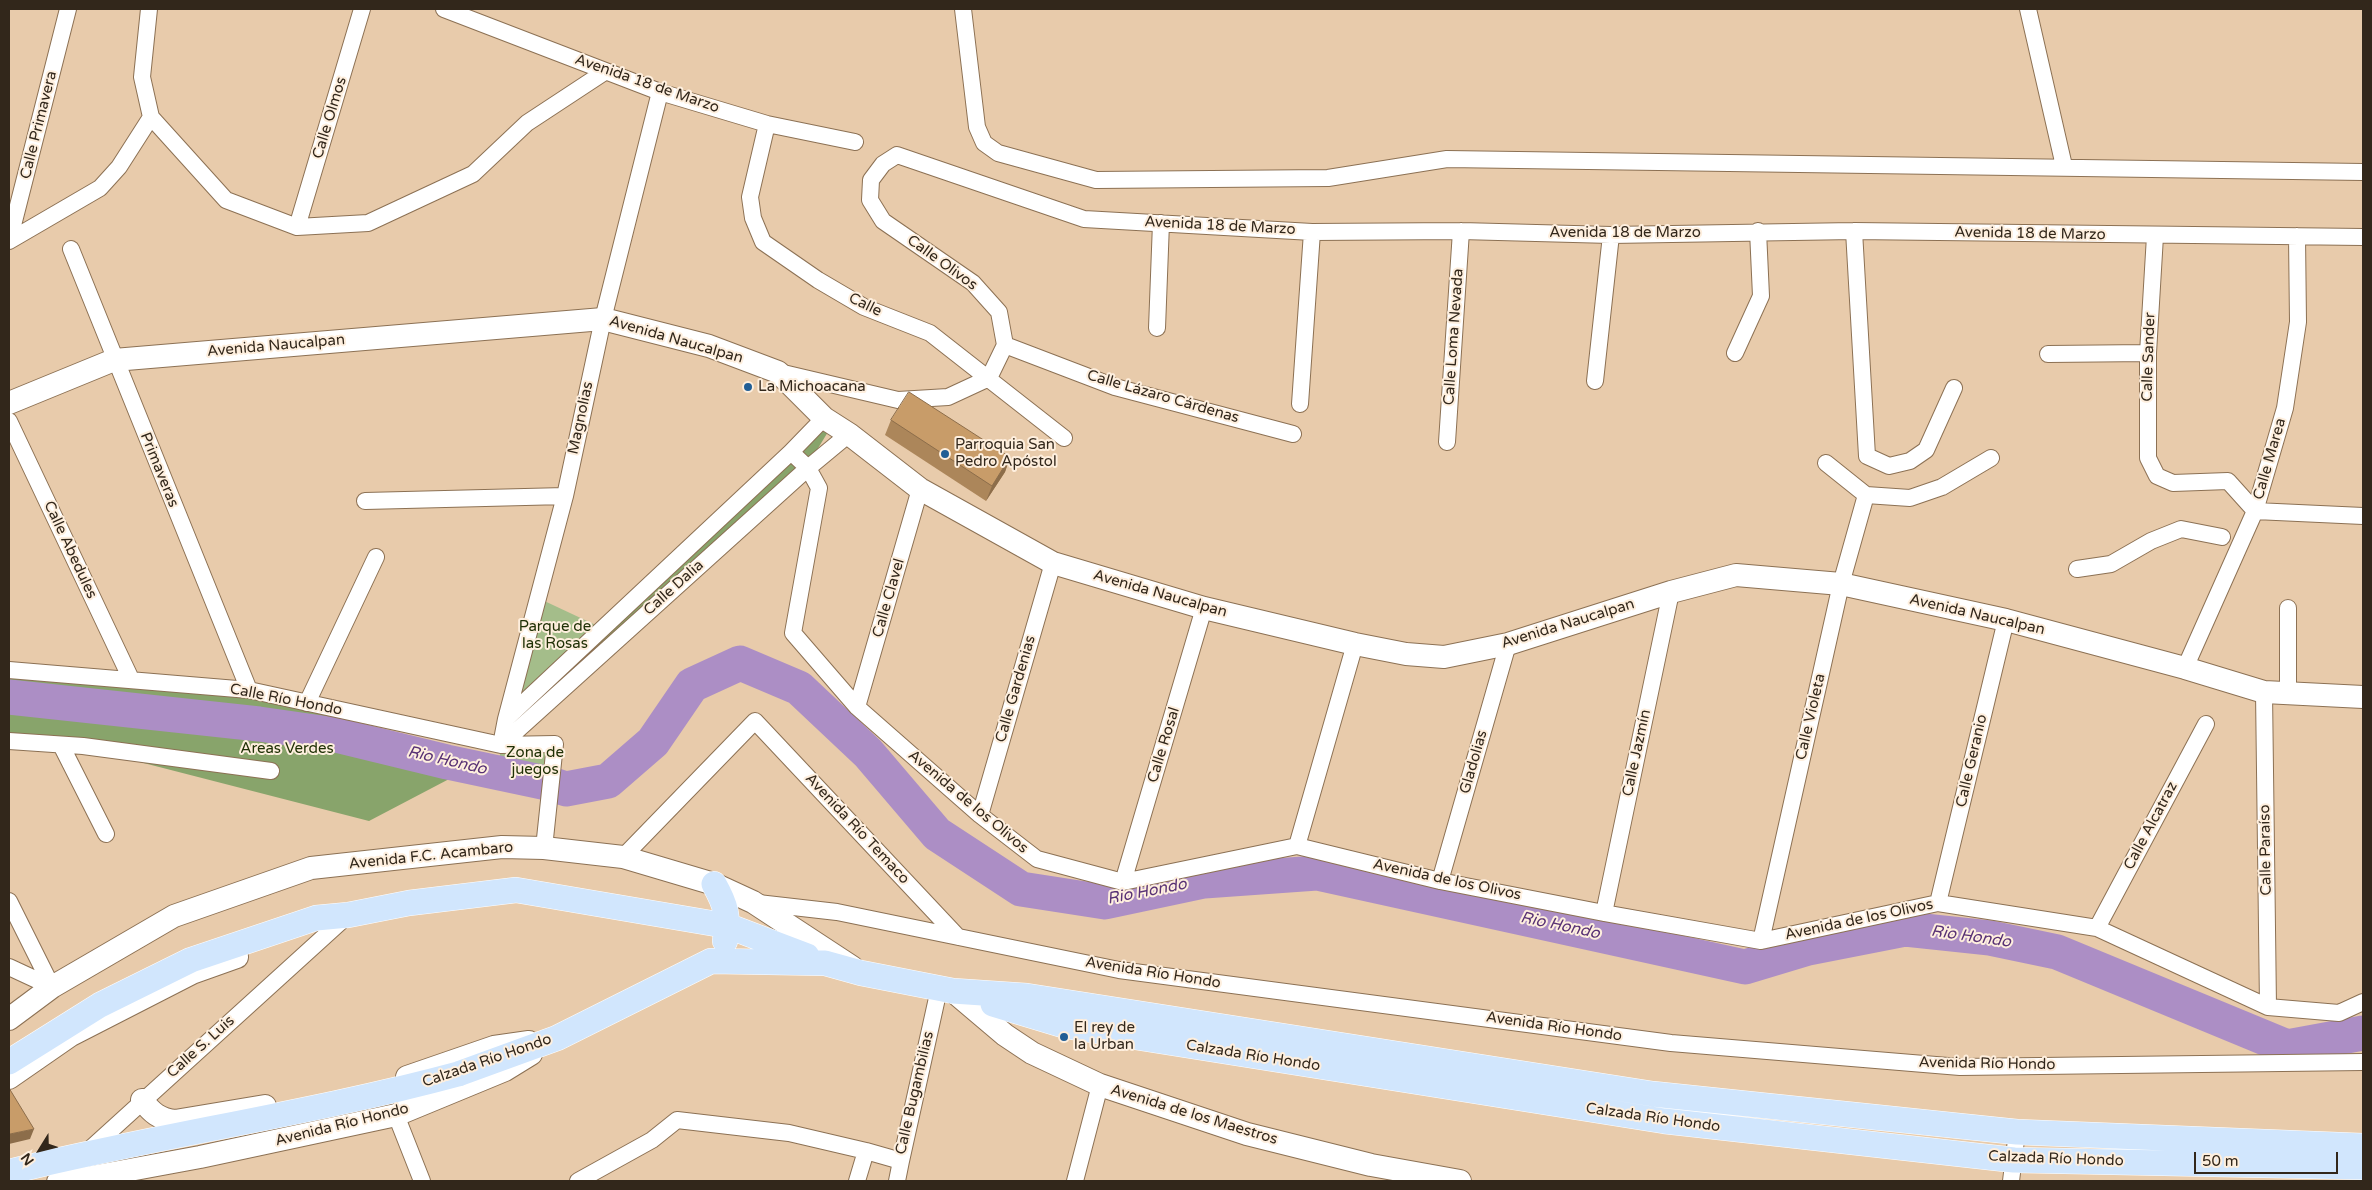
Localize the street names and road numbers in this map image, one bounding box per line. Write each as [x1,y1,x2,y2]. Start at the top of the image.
street label: Avenida 18 de Marzo [572,51,722,117]
street label: Calle Primavera [17,69,61,181]
street label: Calle Olmos [309,75,351,161]
street label: Avenida 18 de Marzo [1144,213,1296,239]
street label: Avenida 18 de Marzo [1549,224,1701,242]
street label: Avenida 18 de Marzo [1954,224,2106,244]
street label: Calle Olivos [903,232,981,294]
street label: Calle Loma Nevada [1440,268,1468,406]
street label: Calle [845,289,885,321]
street label: Avenida Naucalpan [607,312,745,368]
street label: Calle Sander [2138,312,2160,402]
street label: Avenida Naucalpan [206,331,346,361]
street label: Calle Lázaro Cárdenas [1085,367,1241,427]
street label: Magnolias [565,380,597,456]
street label: Calle Marea [2250,416,2290,502]
street label: Primaveras [136,430,182,510]
street label: Calle Abedules [39,498,101,602]
street label: Calle Clavel [869,556,909,640]
street label: Calle Dalia [640,557,708,619]
street label: Avenida Naucalpan [1091,566,1229,622]
street label: Avenida Naucalpan [1908,591,2046,639]
street label: Avenida Naucalpan [1499,595,1637,653]
street label: Calle Gardenias [992,633,1040,745]
street label: Calle Violeta [1792,672,1830,762]
street label: Calle Río Hondo [228,680,344,720]
street label: Calle Rosal [1144,705,1184,785]
street label: Calle Jazmín [1619,708,1655,798]
street label: Calle Geranio [1953,713,1991,809]
street label: Gladolias [1456,728,1492,796]
street label: Avenida de los Olivos [904,747,1032,857]
street label: Avenida Río Temaco [801,770,913,888]
street label: Calle Alcatraz [2120,779,2182,873]
street label: Calle Paraíso [2256,804,2276,896]
street label: Avenida F.C. Acambaro [348,838,514,874]
street label: Avenida de los Olivos [1371,855,1523,905]
street label: Avenida de los Olivos [1783,895,1935,945]
street label: Avenida Río Hondo [1084,953,1222,993]
street label: Avenida Río Hondo [1485,1009,1623,1045]
street label: Calle S. Luis [164,1012,238,1082]
street label: Calzada Río Hondo [420,1030,554,1092]
street label: Calle Bugambilias [892,1030,938,1156]
street label: Calzada Río Hondo [1185,1036,1321,1076]
street label: Avenida Río Hondo [1918,1054,2056,1074]
street label: Avenida de los Maestros [1108,1081,1280,1149]
street label: Avenida Río Hondo [273,1100,411,1150]
street label: Calzada Río Hondo [1585,1100,1721,1136]
street label: Calzada Río Hondo [1988,1148,2124,1170]

